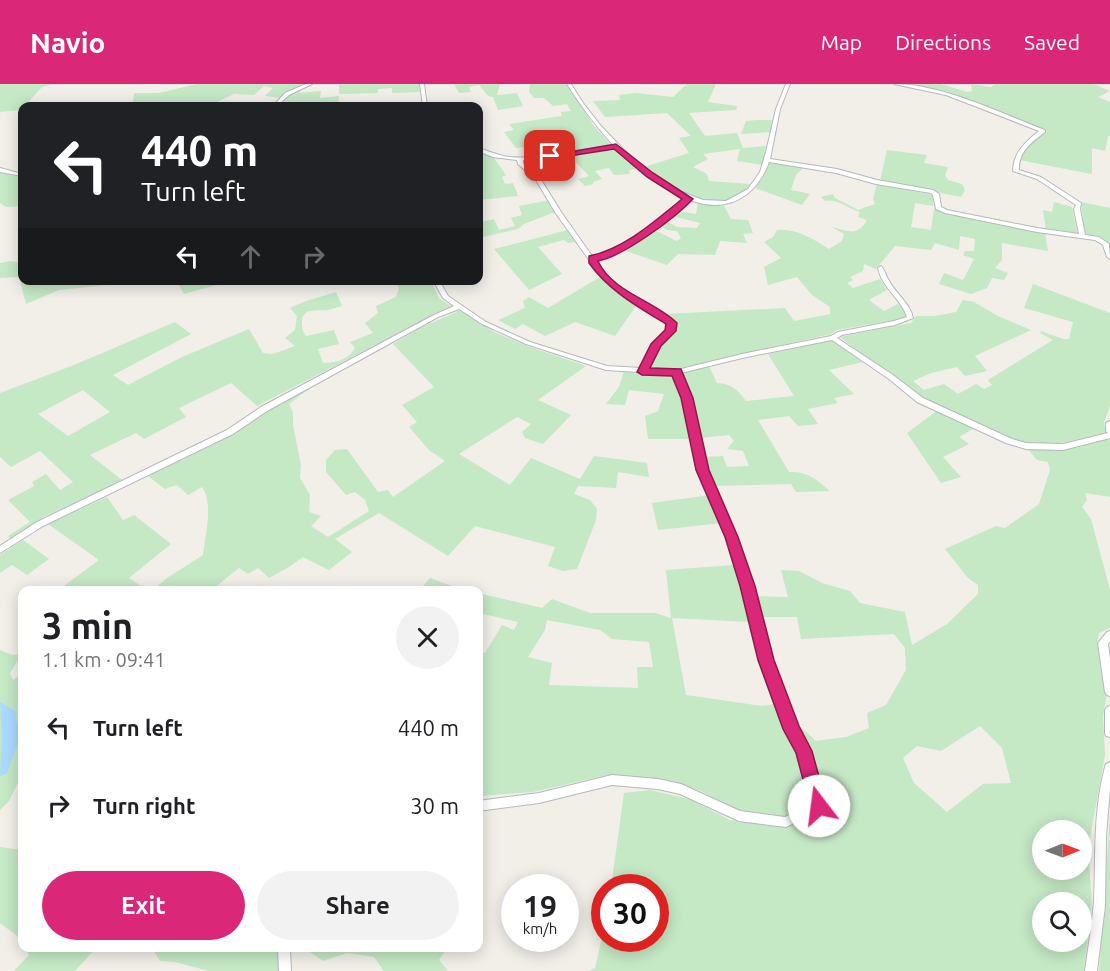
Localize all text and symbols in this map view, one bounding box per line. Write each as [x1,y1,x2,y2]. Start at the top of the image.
text: Navio [30,27,105,58]
text: Map [821,30,862,54]
text: Directions [895,30,991,54]
text: Saved [1024,30,1080,54]
icon: left [42,126,120,204]
text: 440 m [141,127,258,174]
pin [524,130,575,181]
icon: arrive [533,139,566,172]
text: Turn left [141,176,245,206]
icon: left [171,240,204,273]
icon: ahead [234,240,267,273]
icon: right [297,240,330,273]
text: 3 min [42,605,133,646]
button: close [396,606,459,669]
text: 1.1 km · 09:41 [42,648,166,671]
icon: left [42,711,75,744]
text: Turn left [93,715,183,740]
text: 440 m [398,715,459,740]
position arrow [787,774,851,838]
icon: right [42,789,75,822]
text: Turn right [93,793,195,818]
text: 30 m [410,793,459,818]
north arrow [1032,820,1092,880]
map controls [1032,820,1092,952]
button: Exit [42,871,245,940]
button: Share [257,871,459,940]
speed limit sign: 30 [591,874,669,952]
text: 19 [523,889,557,923]
button: search [1032,892,1092,952]
text: km/h [523,920,557,937]

